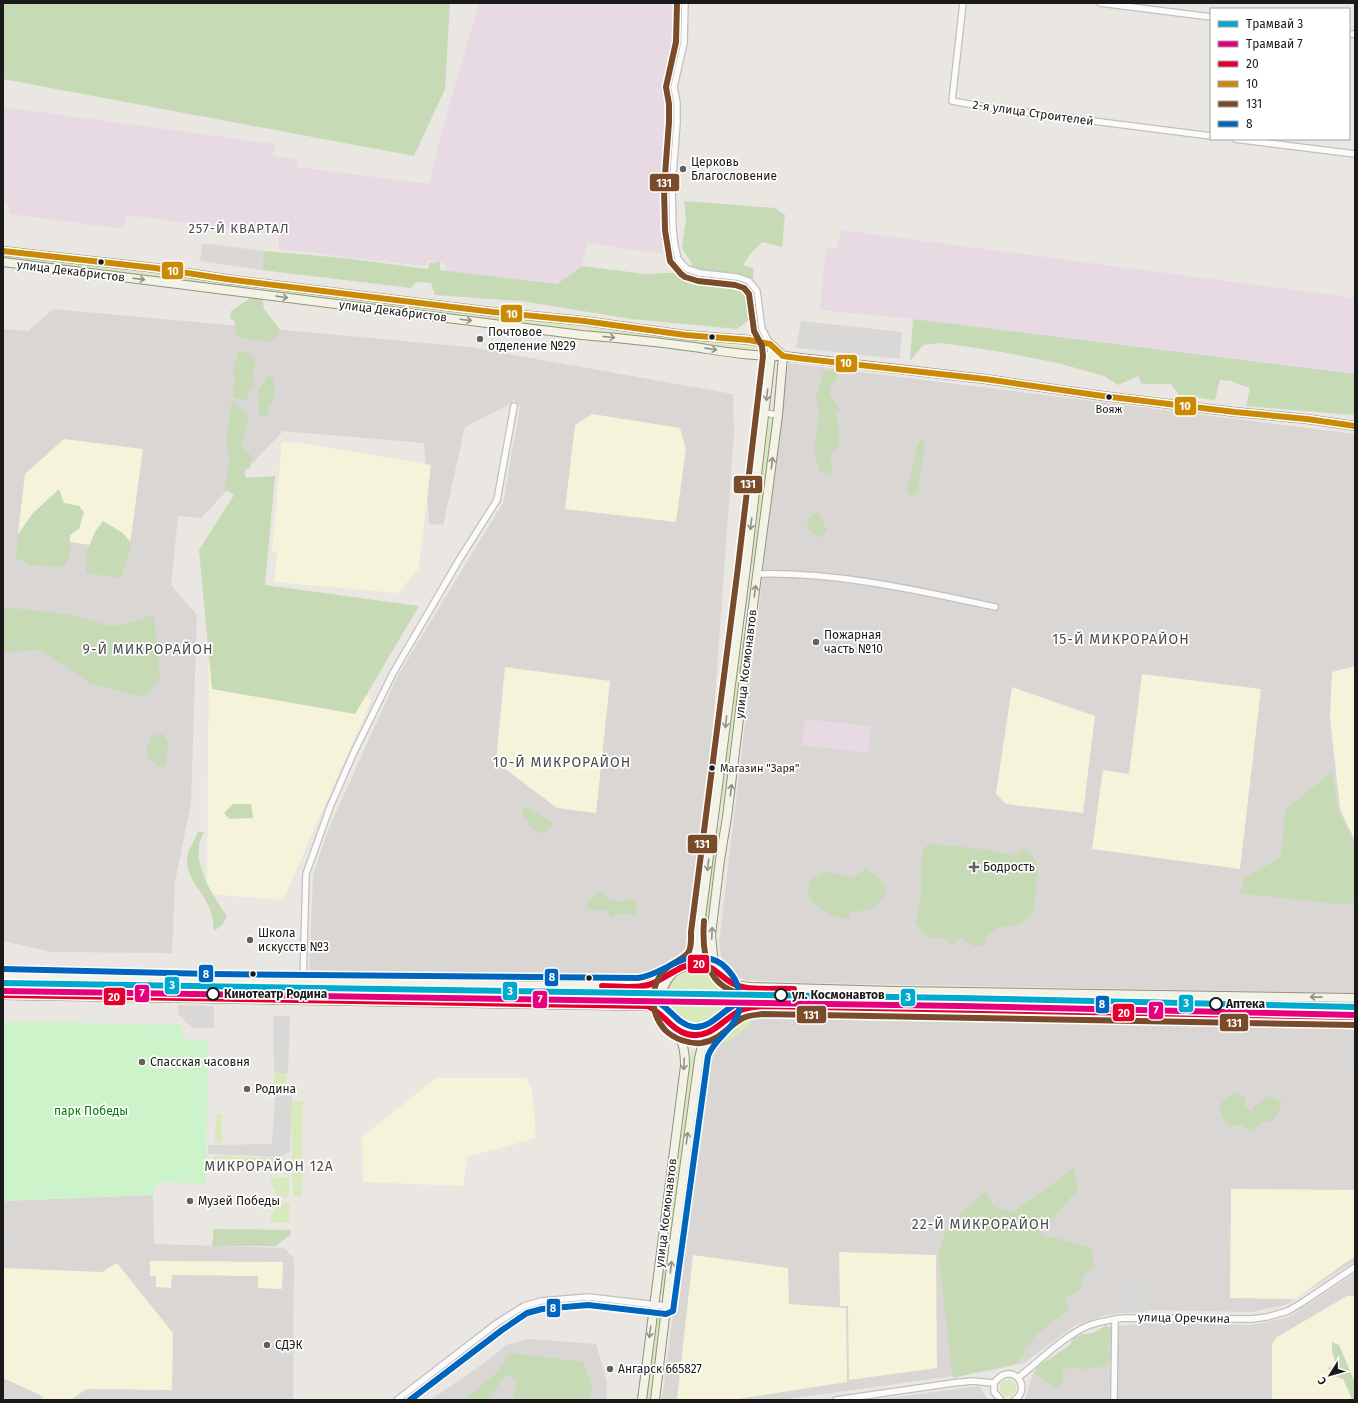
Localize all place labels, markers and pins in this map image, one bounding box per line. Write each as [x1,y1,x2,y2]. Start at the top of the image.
place label: Церковь Благословение [691,155,777,183]
marker: Церковь Благословение [678,164,688,174]
unlabelled marker [96,257,106,267]
place label: Почтовое отделение №29 [488,325,576,353]
unlabelled marker [707,332,717,342]
marker: Почтовое отделение №29 [475,334,485,344]
marker: Вояж [1104,392,1114,402]
place label: Вояж [1096,403,1123,416]
place label: Пожарная часть №10 [824,628,883,656]
marker: Пожарная часть №10 [811,637,821,647]
place label: Магазин "Заря" [720,762,799,775]
marker: Магазин "Заря" [707,763,717,773]
place label: Бодрость [983,860,1035,874]
marker: Бодрость [968,861,980,873]
place label: Школа искусств №3 [258,926,329,954]
marker: Школа искусств №3 [245,935,255,945]
unlabelled marker [248,969,258,979]
unlabelled marker [584,973,594,983]
marker: Кинотеатр Родина [206,987,220,1001]
place label: Кинотеатр Родина [224,987,328,1001]
marker: ул. Космонавтов [774,988,788,1002]
place label: ул. Космонавтов [791,988,885,1002]
marker: Аптека [1209,997,1223,1011]
place label: Аптека [1225,997,1265,1011]
place label: Спасская часовня [150,1055,250,1069]
marker: Спасская часовня [137,1057,147,1067]
place label: Родина [255,1082,296,1096]
marker: Родина [242,1084,252,1094]
place label: Музей Победы [198,1194,280,1208]
marker: Музей Победы [185,1196,195,1206]
place label: СДЭК [275,1338,303,1352]
marker: СДЭК [262,1340,272,1350]
place label: Ангарск 665827 [618,1362,702,1376]
marker: Ангарск 665827 [605,1364,615,1374]

